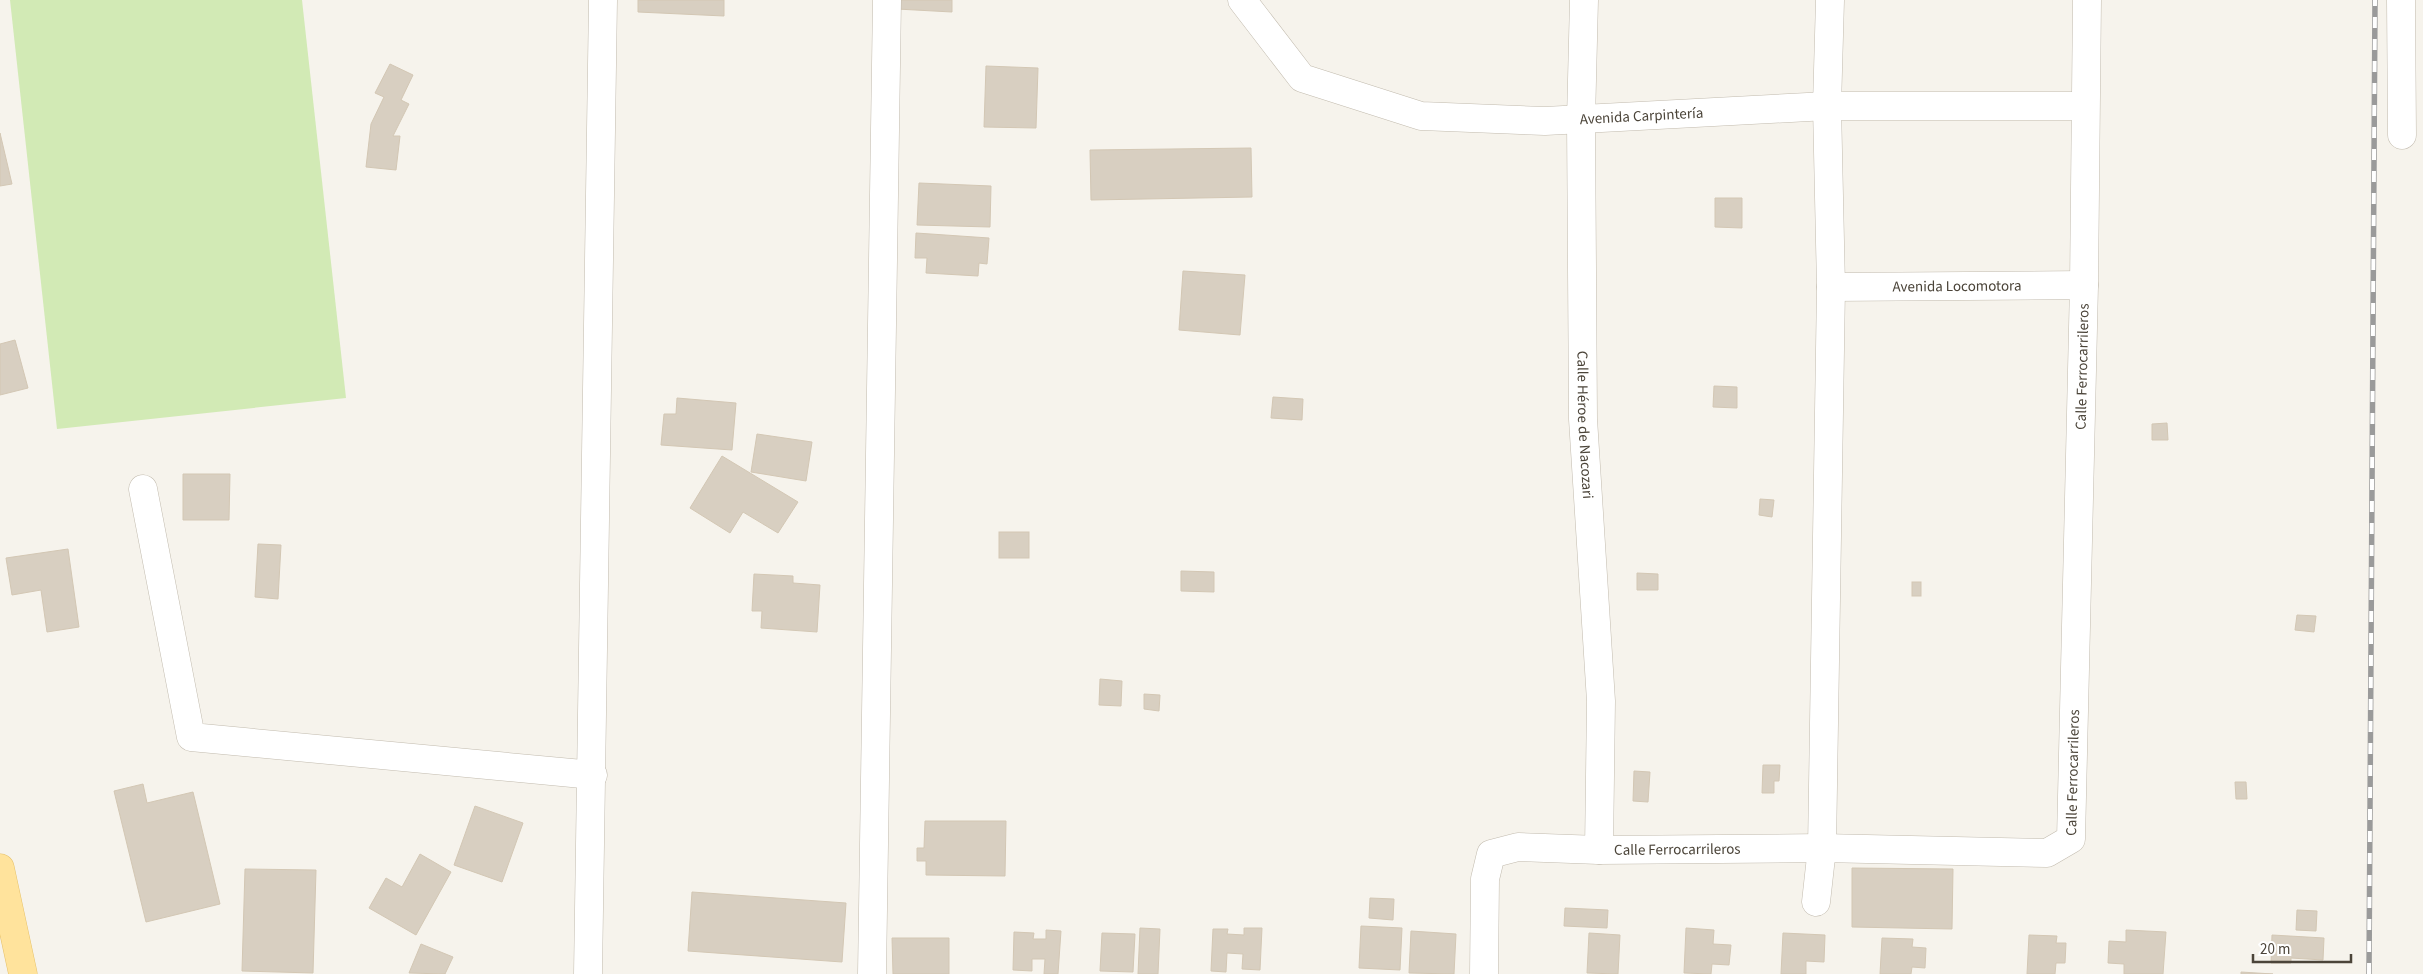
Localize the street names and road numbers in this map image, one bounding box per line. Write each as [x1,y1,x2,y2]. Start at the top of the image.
street label: Avenida Carpintería [1579,103,1704,130]
street label: Avenida Locomotora [1892,275,2022,298]
street label: Calle Ferrocarrileros [2071,303,2095,430]
street label: Calle Héroe de Nacozari [1572,351,1598,500]
street label: Calle Ferrocarrileros [2061,709,2085,836]
street label: Calle Ferrocarrileros [1614,839,1741,861]

